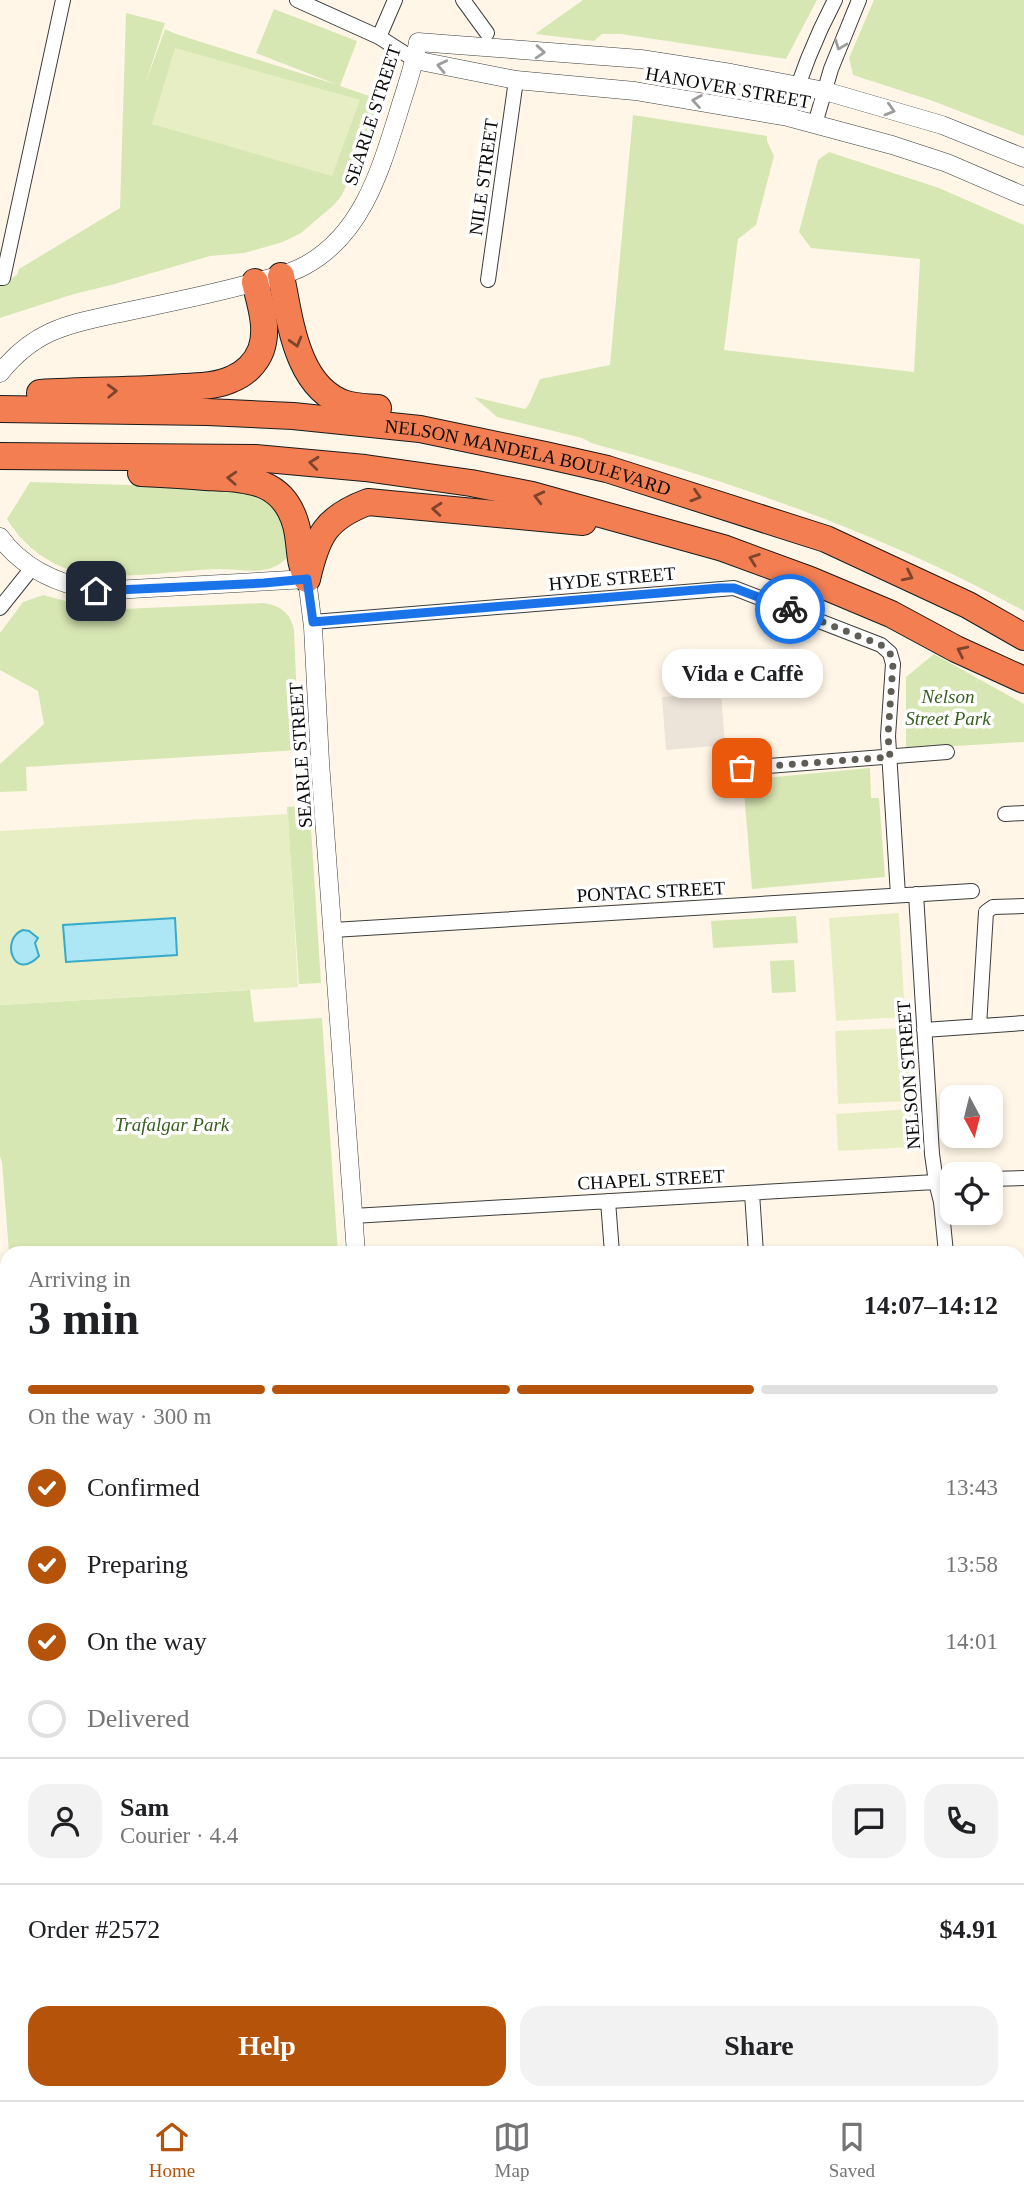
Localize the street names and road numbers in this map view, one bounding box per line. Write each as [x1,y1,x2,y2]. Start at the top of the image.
street label: SEARLE STREET [340,42,405,188]
street label: HANOVER STREET [644,63,812,112]
street label: NILE STREET [465,117,502,237]
street label: NELSON MANDELA BOULEVARD [384,415,674,500]
street label: HYDE STREET [548,562,677,595]
street label: SEARLE STREET [285,681,316,829]
street label: PONTAC STREET [576,877,726,906]
street label: NELSON STREET [893,999,924,1150]
street label: CHAPEL STREET [577,1165,726,1194]

